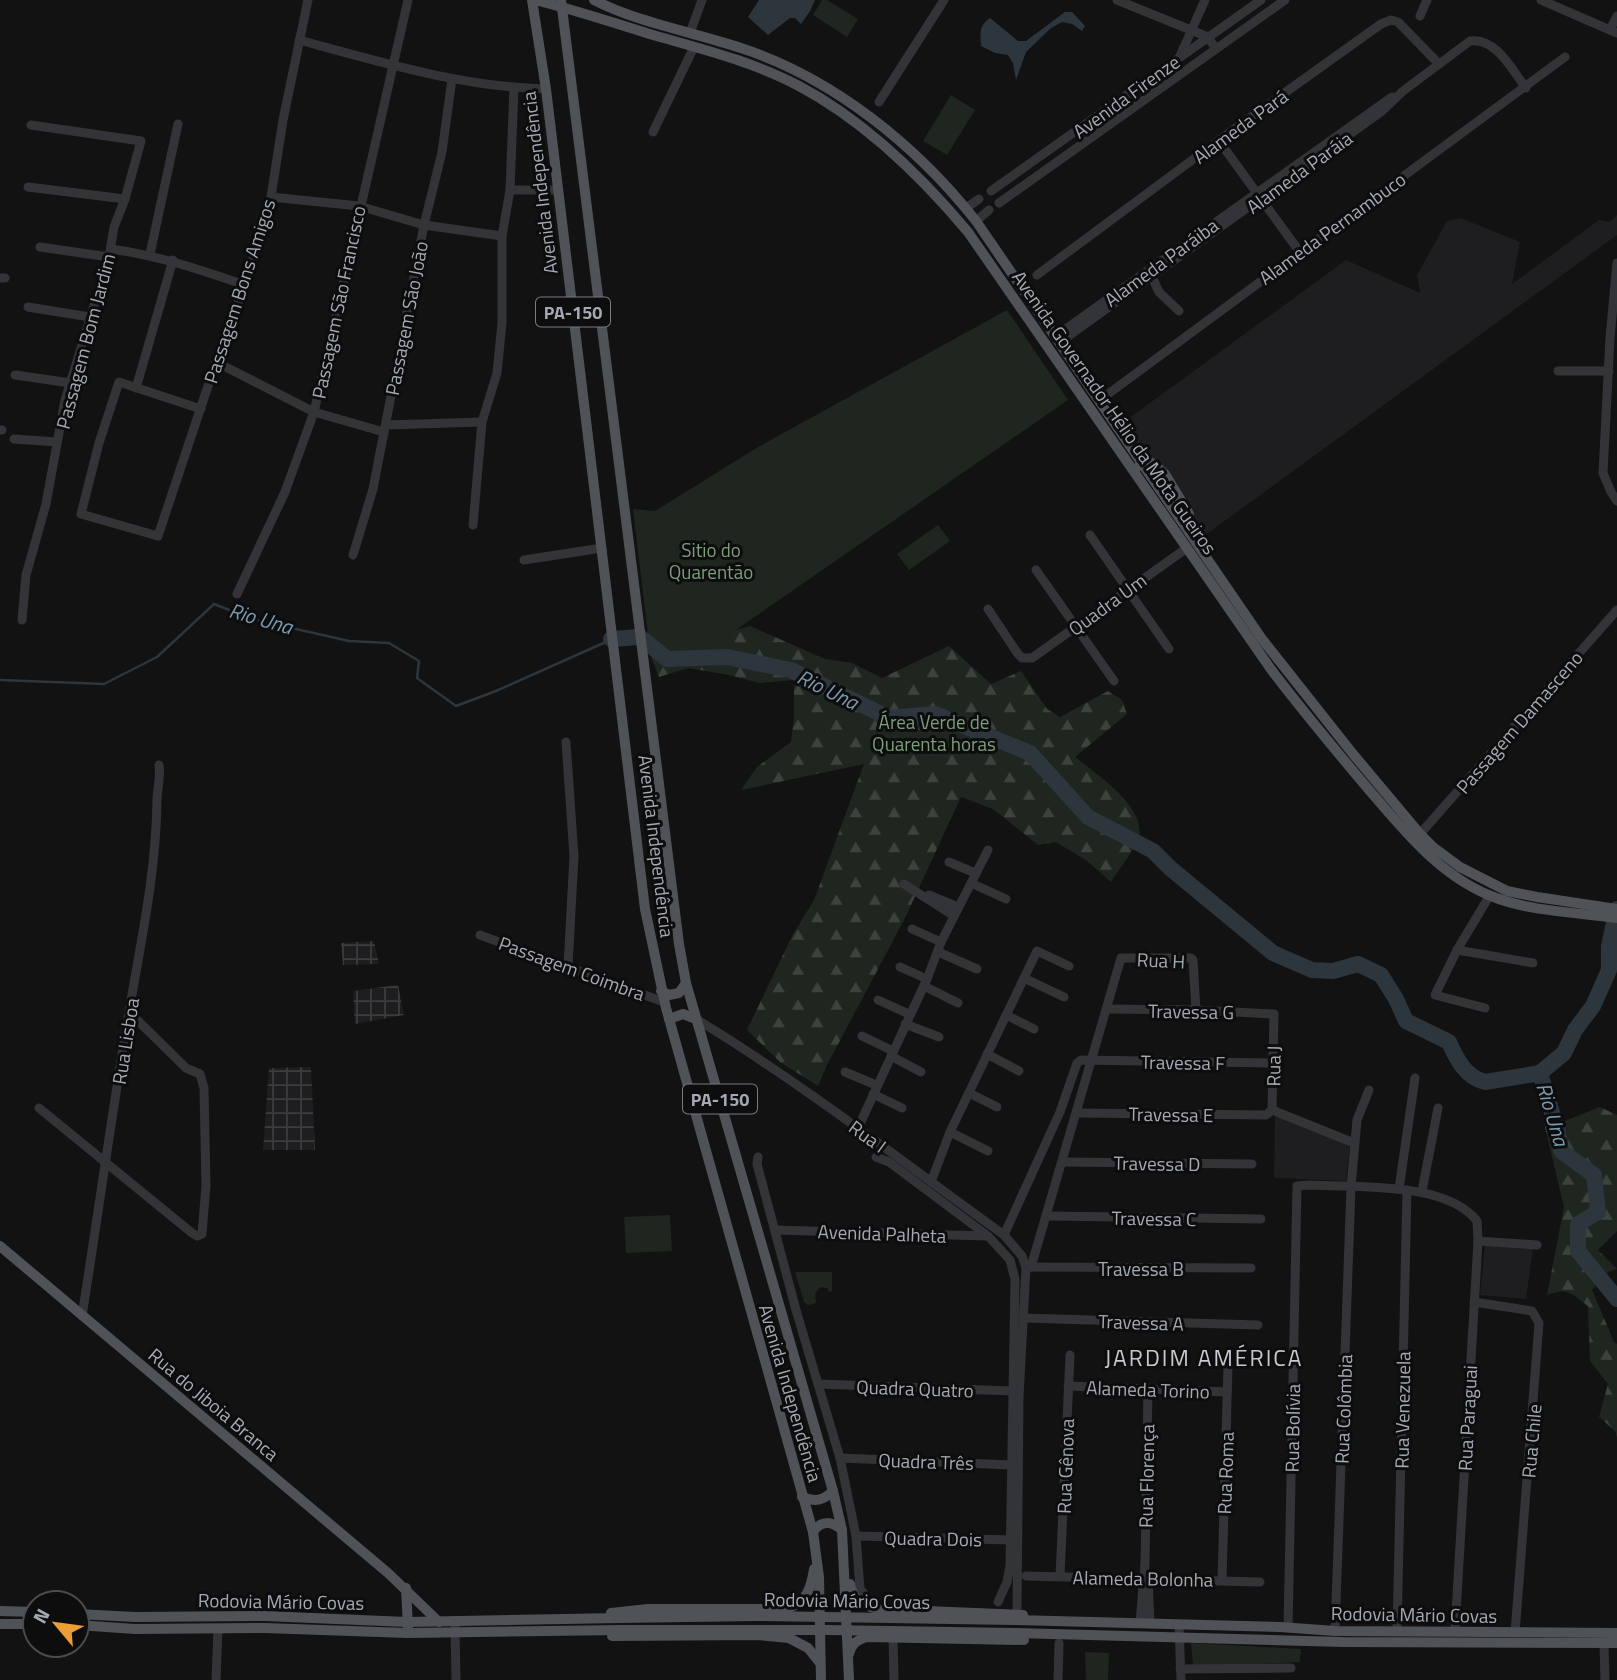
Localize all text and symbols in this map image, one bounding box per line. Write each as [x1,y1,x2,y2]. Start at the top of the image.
street label: Avenida Firenze [1066,47,1186,145]
street label: Alameda Pará [1186,81,1294,170]
street label: Avenida Independência [513,90,565,276]
street label: Alameda Paráia [1240,123,1358,220]
street label: Alameda Pernambuco [1252,165,1412,291]
street label: Passagem Bons Amigos [196,195,283,387]
street label: Passagem São Francisco [303,203,373,401]
street label: Alameda Paráiba [1098,210,1224,313]
street label: Passagem São João [377,239,435,397]
street label: Passagem Bom Jardim [48,250,122,432]
street label: Avenida Governador Hélio da Mota Gueiros [1005,264,1225,560]
road number: PA-150 [536,298,610,326]
park label: Sitio do Quarentão [669,535,753,586]
street label: Quadra Um [1062,566,1152,642]
water label: Rio Una [226,594,298,643]
street label: Passagem Damasceno [1449,644,1589,800]
water label: Rio Una [792,660,865,718]
park label: Área Verde de Quarenta horas [872,707,996,758]
street label: Avenida Independência [631,753,683,939]
street label: Passagem Coimbra [495,928,650,1008]
street label: Rua H [1136,944,1186,976]
street label: Rua Lisboa [104,995,146,1086]
street label: Travessa G [1148,996,1234,1026]
street label: Rua J [1258,1045,1288,1087]
street label: Travessa F [1141,1047,1225,1077]
water label: Rio Una [1528,1078,1578,1151]
road number: PA-150 [683,1084,757,1114]
street label: Travessa E [1128,1099,1214,1129]
street label: Rua I [843,1112,893,1160]
street label: Travessa D [1113,1148,1201,1178]
street label: Travessa C [1111,1203,1197,1233]
street label: Avenida Palheta [817,1216,947,1250]
street label: Travessa B [1098,1254,1184,1283]
street label: Avenida Independência [752,1301,830,1486]
street label: Travessa A [1098,1306,1184,1338]
street label: Rua do Jiboia Branca [142,1340,286,1468]
district label: JARDIM AMÉRICA [1104,1340,1304,1375]
street label: Rua Venezuela [1386,1351,1418,1469]
street label: Rua Colômbia [1327,1353,1359,1464]
street label: Rua Paraguai [1450,1364,1484,1472]
street label: Quadra Quatro [856,1371,974,1405]
street label: Alameda Torino [1086,1372,1210,1406]
street label: Rua Bolívia [1277,1383,1307,1473]
street label: Rua Chile [1513,1403,1549,1479]
street label: Rua Gênova [1049,1417,1081,1514]
street label: Rua Florença [1131,1423,1161,1528]
street label: Rua Roma [1209,1431,1241,1515]
street label: Quadra Três [878,1445,974,1477]
street label: Quadra Dois [884,1523,982,1553]
street label: Alameda Bolonha [1072,1562,1214,1594]
street label: Rodovia Mário Covas [764,1584,931,1616]
street label: Rodovia Mário Covas [198,1585,365,1617]
north arrow [21,1589,91,1659]
street label: Rodovia Mário Covas [1331,1598,1498,1630]
text: N [25,1603,57,1628]

